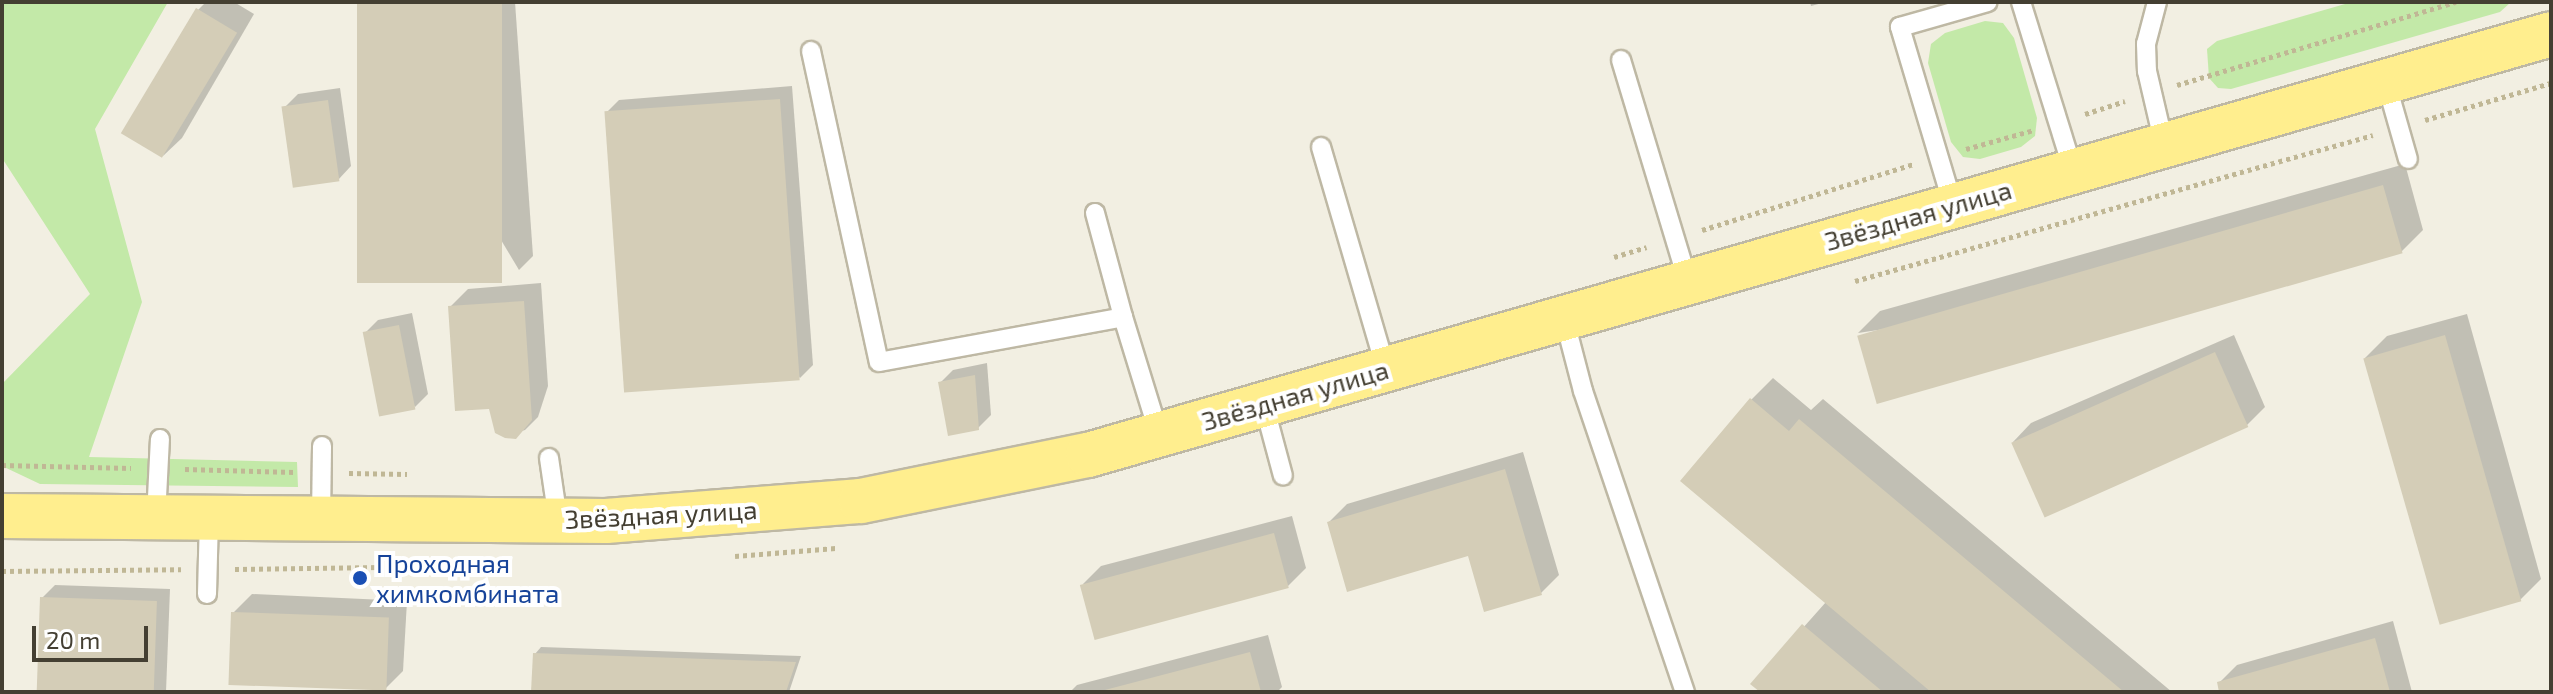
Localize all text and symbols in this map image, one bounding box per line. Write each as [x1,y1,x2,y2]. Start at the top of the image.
street label: Звёздная улица [1821,173,2015,257]
street label: Звёздная улица [1198,353,1392,437]
street label: Звёздная улица [564,493,758,535]
place label: Проходная химкомбината [376,547,559,608]
marker: Проходная химкомбината [351,569,369,587]
scale bar [36,610,152,660]
text: 20 m [46,625,100,654]

